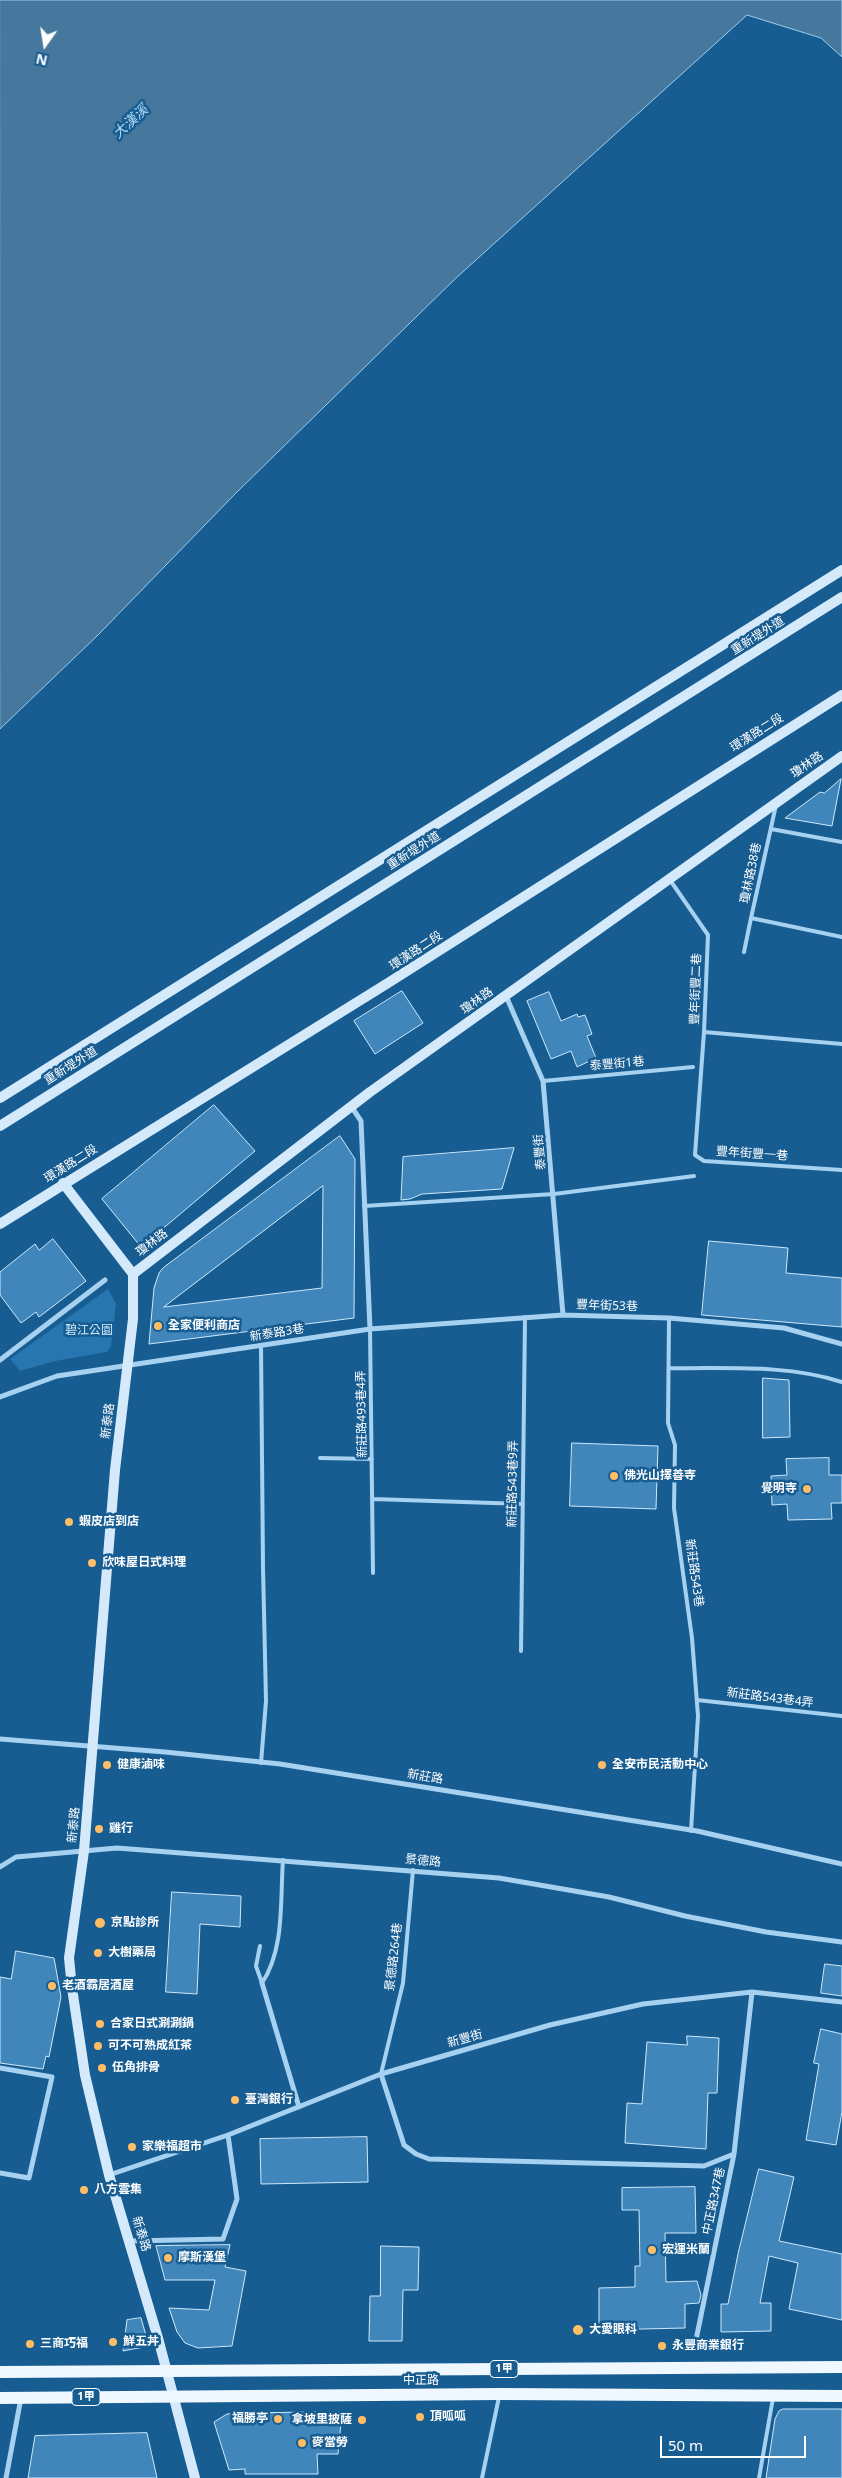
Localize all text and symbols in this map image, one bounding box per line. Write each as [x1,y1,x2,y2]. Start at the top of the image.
north arrow [20,20,70,70]
text: N [34,50,49,71]
water label: 大漢溪 [110,102,152,142]
street label: 重新堤外道 [729,614,787,658]
street label: 環漢路二段 [728,711,786,755]
street label: 瓊林路 [788,749,826,781]
street label: 重新堤外道 [385,829,443,873]
street label: 瓊林路38巷 [738,841,764,905]
street label: 環漢路二段 [387,929,445,973]
street label: 豐年街豐二巷 [688,953,704,1025]
street label: 瓊林路 [458,985,496,1017]
street label: 重新堤外道 [42,1044,100,1088]
street label: 泰豐街1巷 [589,1054,645,1074]
street label: 泰豐街 [531,1133,549,1171]
street label: 環漢路二段 [42,1142,100,1186]
street label: 豐年街豐一巷 [716,1144,788,1164]
street label: 瓊林路 [133,1226,171,1260]
street label: 豐年街53巷 [576,1298,638,1314]
place label: 全家便利商店 [168,1319,240,1333]
marker: 全家便利商店 [152,1320,164,1332]
street label: 新泰路3巷 [249,1322,305,1344]
park label: 碧江公園 [65,1324,113,1338]
street label: 新莊路493巷4弄 [354,1370,370,1458]
street label: 新泰路 [99,1402,117,1440]
street label: 新莊路543巷9弄 [505,1440,521,1528]
place label: 佛光山擇善寺 [624,1469,696,1483]
marker: 佛光山擇善寺 [608,1470,620,1482]
place label: 覺明寺 [761,1482,797,1496]
marker: 覺明寺 [801,1483,813,1495]
place label: 蝦皮店到店 [79,1515,139,1529]
marker: 蝦皮店到店 [63,1516,75,1528]
street label: 新莊路543巷 [682,1538,706,1608]
place label: 欣味屋日式料理 [102,1556,186,1570]
marker: 欣味屋日式料理 [86,1557,98,1569]
street label: 新莊路543巷4弄 [726,1686,814,1710]
place label: 健康滷味 [117,1758,165,1772]
place label: 全安市民活動中心 [612,1758,708,1772]
marker: 健康滷味 [101,1759,113,1771]
marker: 全安市民活動中心 [596,1759,608,1771]
street label: 新莊路 [406,1767,444,1787]
street label: 新泰路 [65,1806,83,1844]
place label: 雞行 [109,1822,133,1836]
marker: 雞行 [93,1823,105,1835]
street label: 景德路 [404,1852,442,1870]
marker: 京點診所 [93,1916,107,1930]
place label: 京點診所 [111,1916,159,1930]
street label: 景德路264巷 [383,1922,405,1992]
place label: 大樹藥局 [108,1946,156,1960]
marker: 大樹藥局 [92,1947,104,1959]
place label: 老酒霸居酒屋 [62,1979,134,1993]
marker: 老酒霸居酒屋 [46,1980,58,1992]
place label: 合家日式涮涮鍋 [110,2017,194,2031]
marker: 合家日式涮涮鍋 [94,2018,106,2030]
street label: 新豐街 [446,2027,484,2051]
place label: 可不可熟成紅茶 [108,2039,192,2053]
marker: 可不可熟成紅茶 [92,2040,104,2052]
place label: 伍角排骨 [112,2061,160,2075]
marker: 伍角排骨 [96,2062,108,2074]
place label: 臺灣銀行 [245,2093,293,2107]
marker: 臺灣銀行 [229,2094,241,2106]
place label: 家樂福超市 [142,2140,202,2154]
marker: 家樂福超市 [126,2141,138,2153]
street label: 中正路347巷 [700,2166,728,2236]
place label: 八方雲集 [94,2183,142,2197]
marker: 八方雲集 [78,2184,90,2196]
street label: 新泰路 [129,2215,153,2253]
place label: 宏運米蘭 [662,2243,710,2257]
marker: 宏運米蘭 [646,2244,658,2256]
place label: 摩斯漢堡 [178,2251,226,2265]
marker: 摩斯漢堡 [162,2252,174,2264]
marker: 大愛眼科 [571,2323,585,2337]
place label: 大愛眼科 [589,2323,637,2337]
place label: 鮮五丼 [123,2335,159,2349]
marker: 鮮五丼 [107,2336,119,2348]
place label: 三商巧福 [40,2337,88,2351]
marker: 三商巧福 [24,2338,36,2350]
place label: 永豐商業銀行 [672,2339,744,2353]
marker: 永豐商業銀行 [656,2340,668,2352]
road number: 1甲 [490,2360,518,2378]
street label: 中正路 [403,2374,439,2388]
road number: 1甲 [72,2388,100,2406]
place label: 頂呱呱 [430,2410,466,2424]
marker: 頂呱呱 [414,2411,426,2423]
place label: 福勝亭 [232,2412,268,2426]
marker: 福勝亭 [272,2413,284,2425]
place label: 拿坡里披薩 [292,2413,352,2427]
marker: 拿坡里披薩 [356,2414,368,2426]
scale bar [662,2426,808,2458]
text: 50 m [668,2435,703,2455]
place label: 麥當勞 [312,2436,348,2450]
marker: 麥當勞 [296,2437,308,2449]

